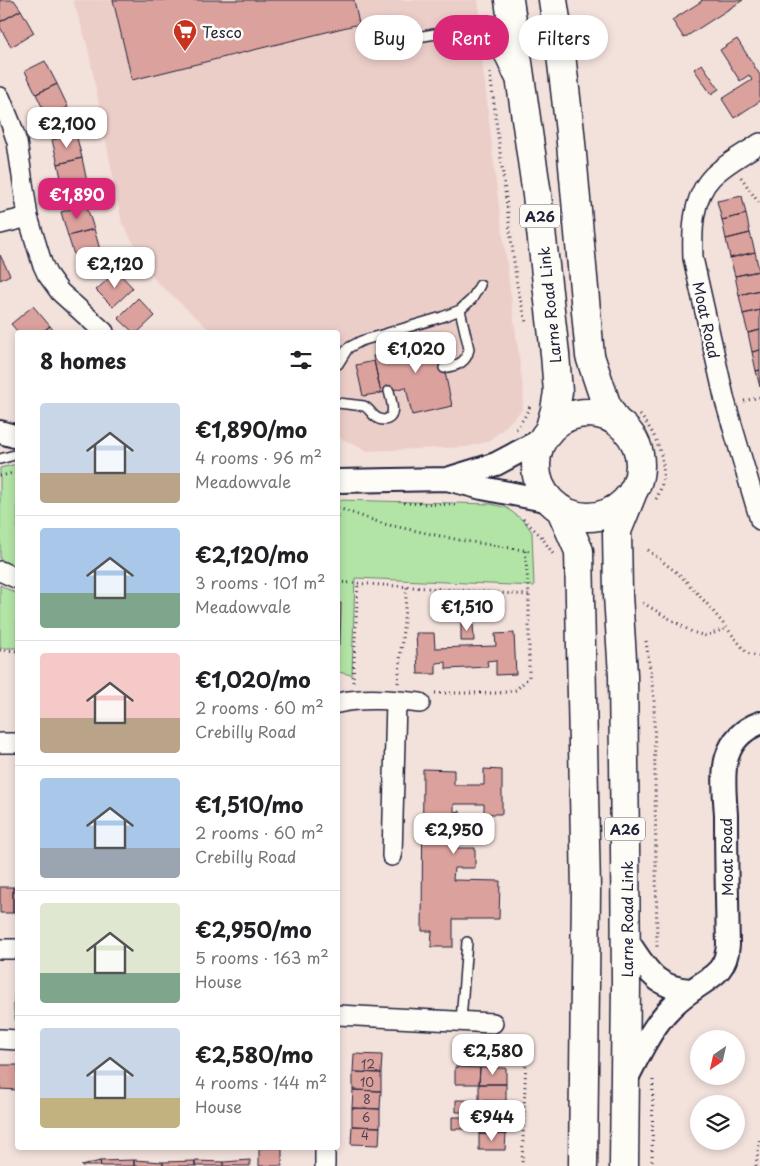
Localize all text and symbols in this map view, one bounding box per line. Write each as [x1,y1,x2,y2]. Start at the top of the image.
chip: Buy [355,15,423,60]
chip: Rent [433,15,509,60]
chip: Filters [519,15,608,60]
supermarket icon: Tesco [172,18,198,52]
place label: Tesco [202,20,242,43]
pin: €2,100 [26,106,108,149]
text: €2,100 [38,111,96,135]
pin: €1,890 [36,178,118,220]
text: €1,890 [49,182,105,206]
road number: A26 [520,205,560,228]
pin: €2,120 [74,246,156,289]
street label: Larne Road Link [531,246,567,364]
text: €2,120 [87,251,143,275]
street label: Moat Road [688,279,726,361]
pin: €1,020 [375,332,457,374]
text: €1,020 [387,336,445,360]
text: 8 homes [40,344,126,376]
icon: filters [287,346,315,374]
text: €1,890/mo [195,413,307,445]
icon: home [80,423,140,483]
text: 4 rooms · 96 m² [195,445,322,469]
text: Meadowvale [195,469,291,493]
text: €2,120/mo [195,538,309,570]
icon: home [80,548,140,608]
text: 3 rooms · 101 m² [195,570,326,594]
pin: €1,510 [426,590,508,632]
text: Meadowvale [195,594,291,618]
text: €1,510 [441,594,493,618]
text: €1,020/mo [195,663,311,695]
icon: home [80,673,140,733]
text: 2 rooms · 60 m² [195,695,324,719]
text: Crebilly Road [195,719,296,743]
text: €1,510/mo [195,788,303,820]
icon: home [80,798,140,858]
pin: €2,950 [413,812,495,855]
text: €2,950 [425,817,483,841]
road number: A26 [605,818,645,841]
street label: Moat Road [714,818,738,896]
text: 2 rooms · 60 m² [195,820,324,844]
text: Crebilly Road [195,844,296,868]
street label: Larne Road Link [615,861,638,977]
text: €2,950/mo [195,913,312,945]
icon: home [80,923,140,983]
text: 5 rooms · 163 m² [195,945,329,969]
text: House [195,969,242,993]
north arrow [690,1030,745,1085]
map controls [690,1030,745,1150]
pin: €2,580 [452,1034,534,1076]
text: €2,580/mo [195,1038,313,1070]
text: €2,580 [463,1038,523,1062]
icon: home [80,1048,140,1108]
house number: 12 [361,1055,375,1073]
text: 4 rooms · 144 m² [195,1070,327,1094]
house number: 10 [360,1073,374,1091]
house number: 8 [363,1090,371,1108]
text: House [195,1094,242,1118]
button: layers [690,1095,745,1150]
pin: €944 [462,1100,522,1142]
text: €944 [470,1104,514,1128]
house number: 6 [362,1108,370,1126]
house number: 4 [361,1126,369,1144]

